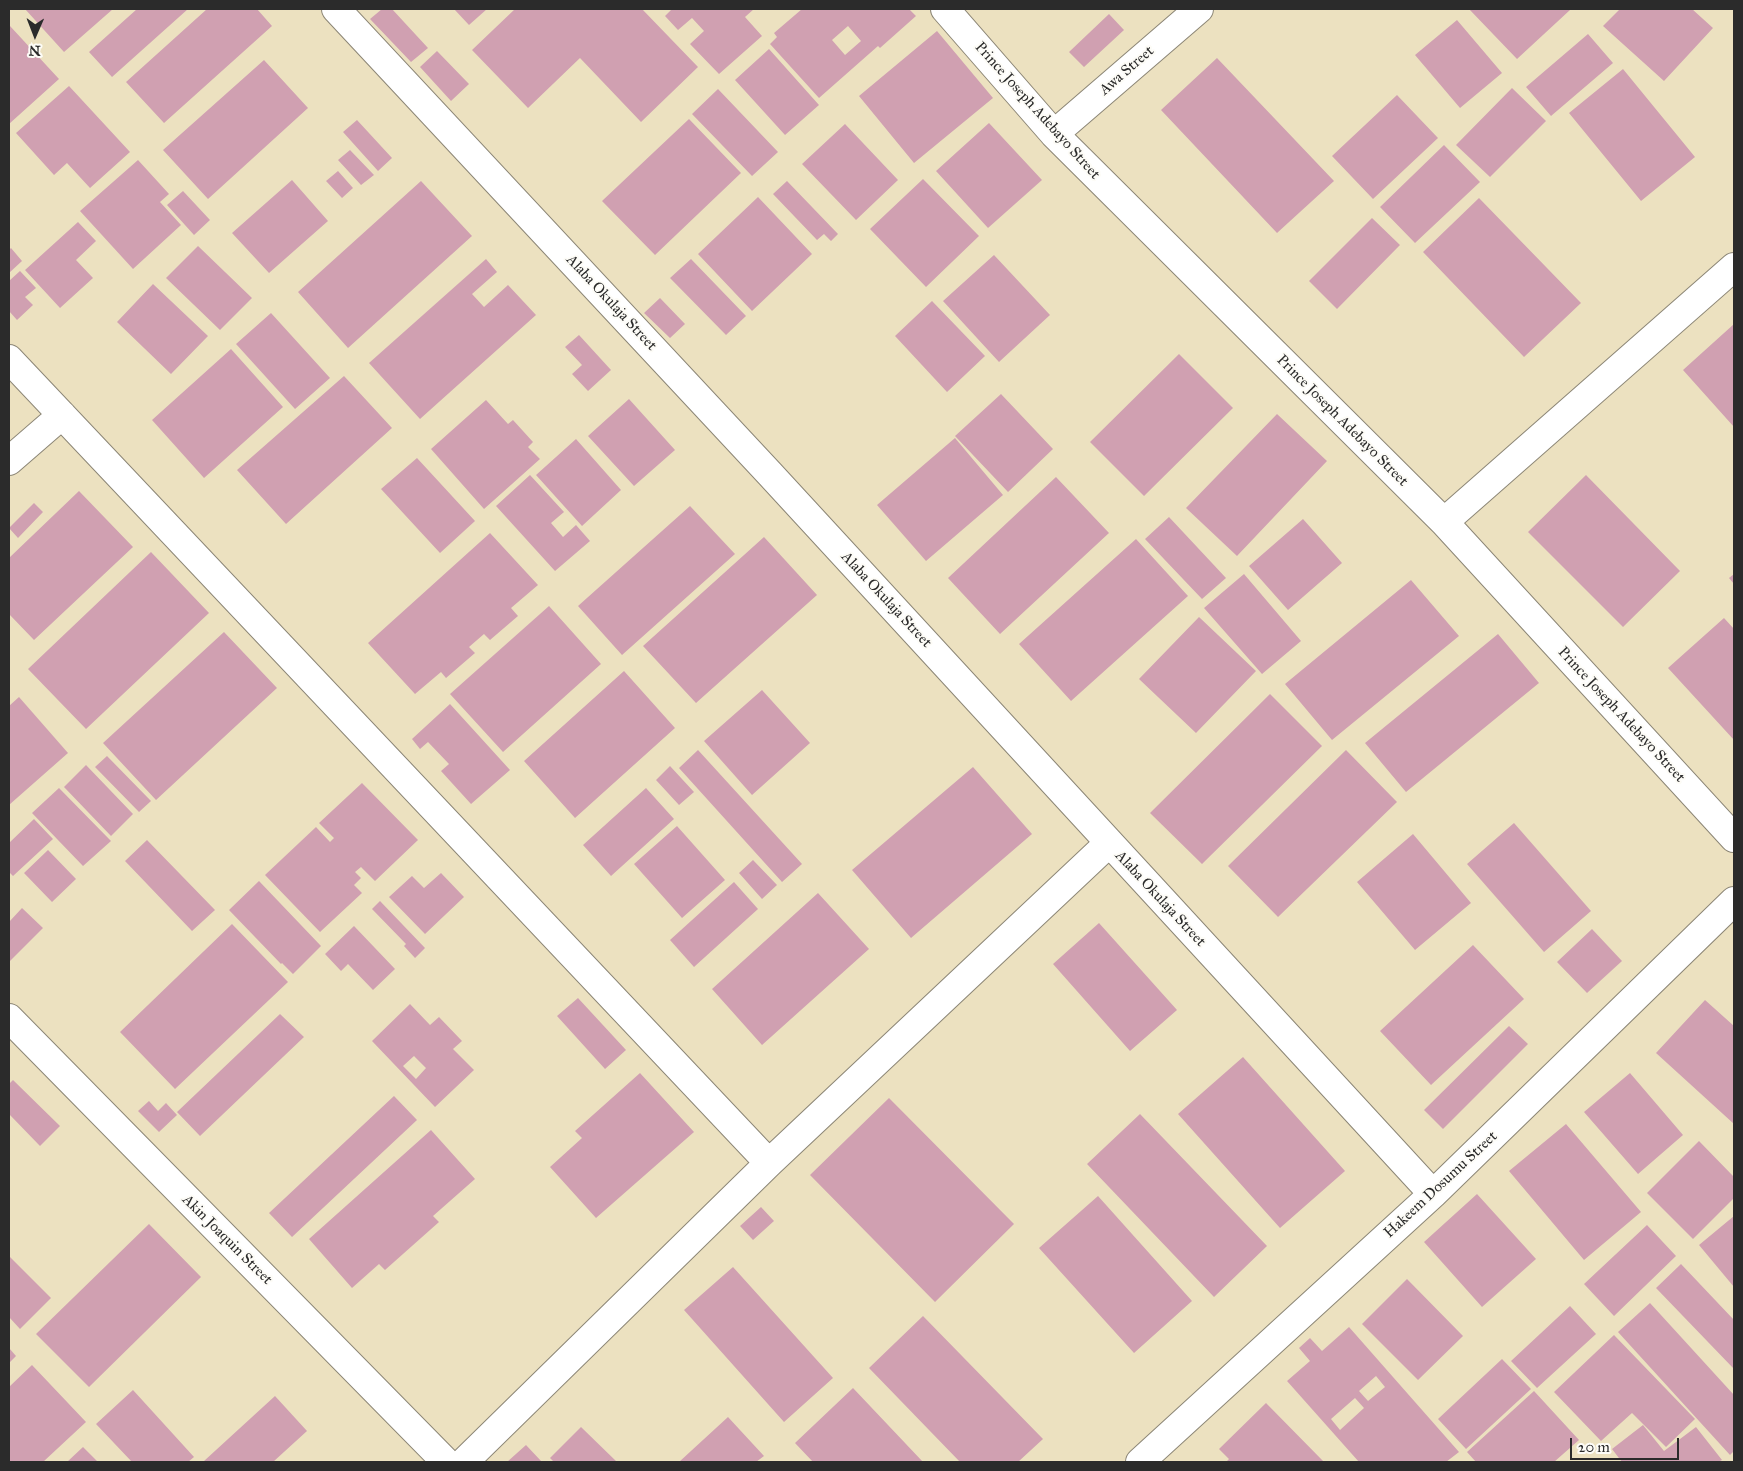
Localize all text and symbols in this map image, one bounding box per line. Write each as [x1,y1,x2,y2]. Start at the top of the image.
north arrow [10,10,60,60]
street label: Prince Joseph Adebayo Street [971,39,1103,183]
text: N [29,42,41,59]
street label: Awa Street [1096,42,1158,100]
street label: Alaba Okulaja Street [562,251,660,355]
street label: Prince Joseph Adebayo Street [1272,351,1412,491]
street label: Alaba Okulaja Street [837,548,935,652]
street label: Prince Joseph Adebayo Street [1554,644,1688,786]
street label: Alaba Okulaja Street [1111,847,1209,951]
street label: Hakeem Dosumu Street [1381,1128,1501,1242]
street label: Akin Joaquin Street [178,1191,276,1289]
scale bar [1573,1428,1682,1460]
text: 20 m [1578,1438,1610,1456]

